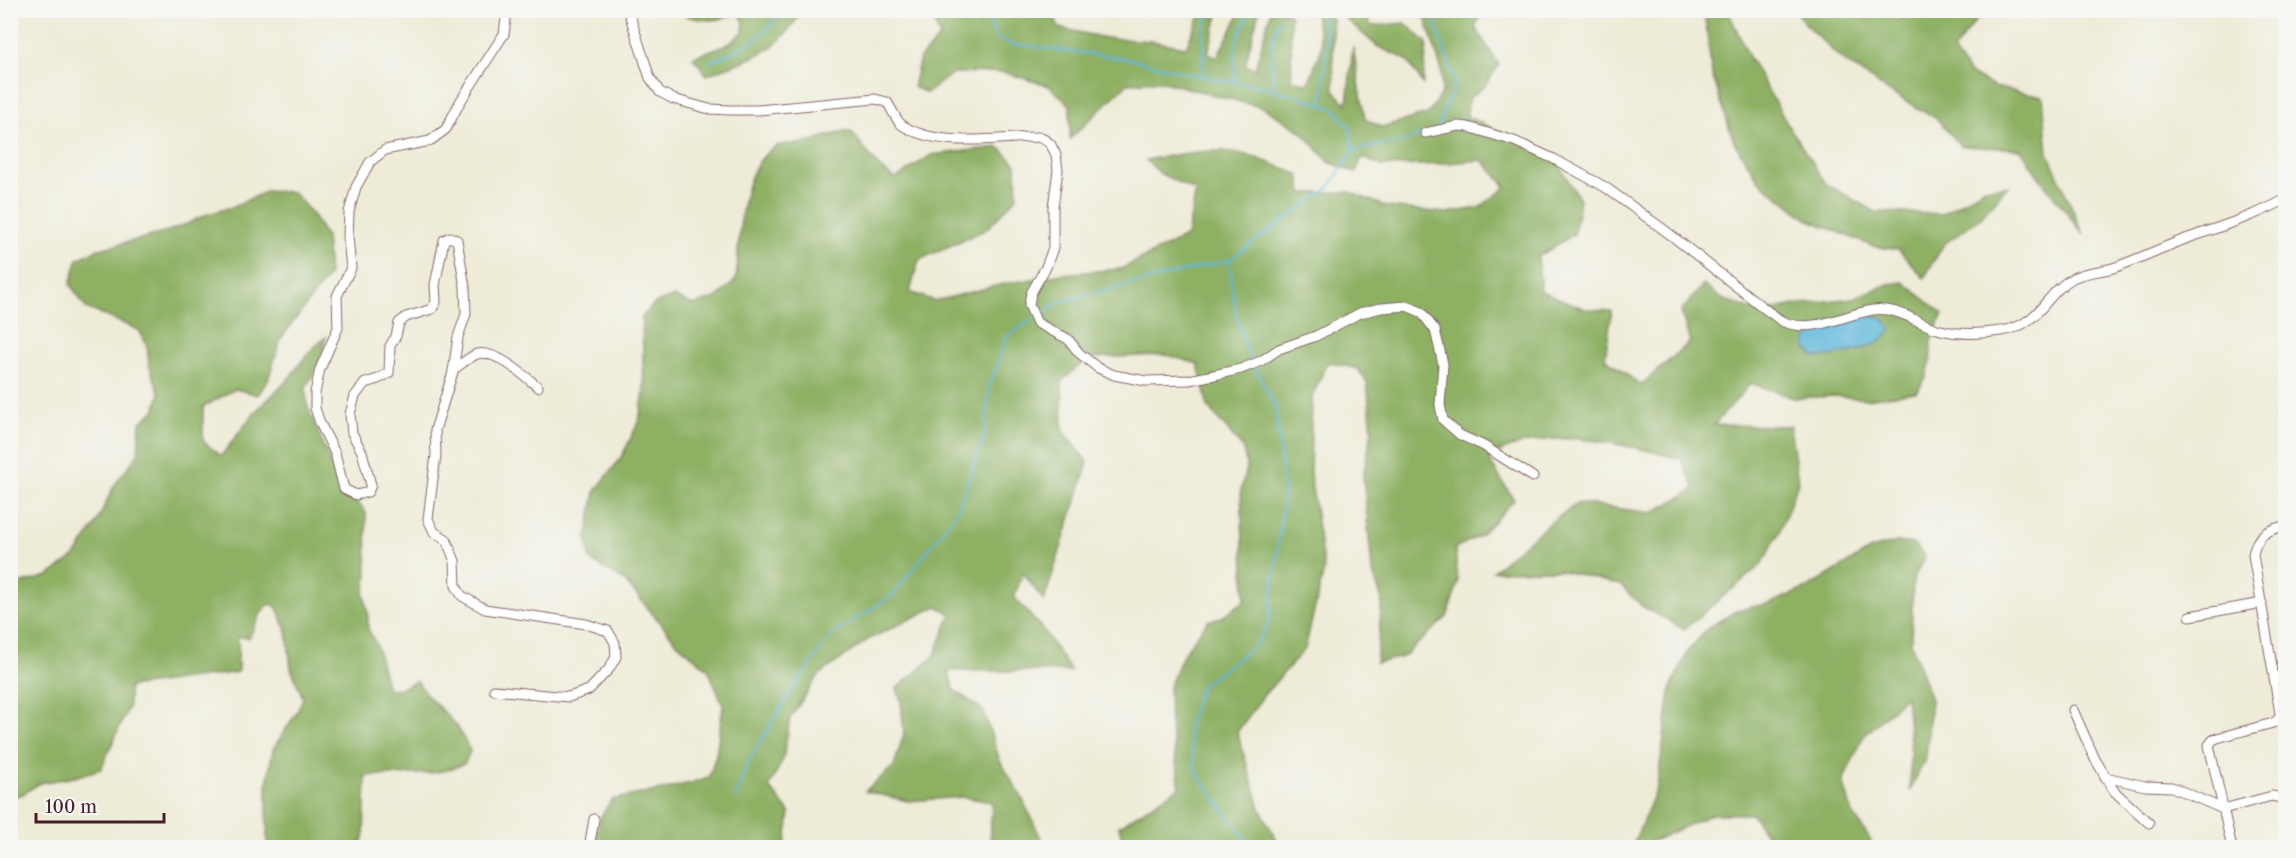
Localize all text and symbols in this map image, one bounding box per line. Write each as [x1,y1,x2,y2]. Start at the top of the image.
scale bar [36,786,164,824]
text: 100 m [45,796,97,818]

